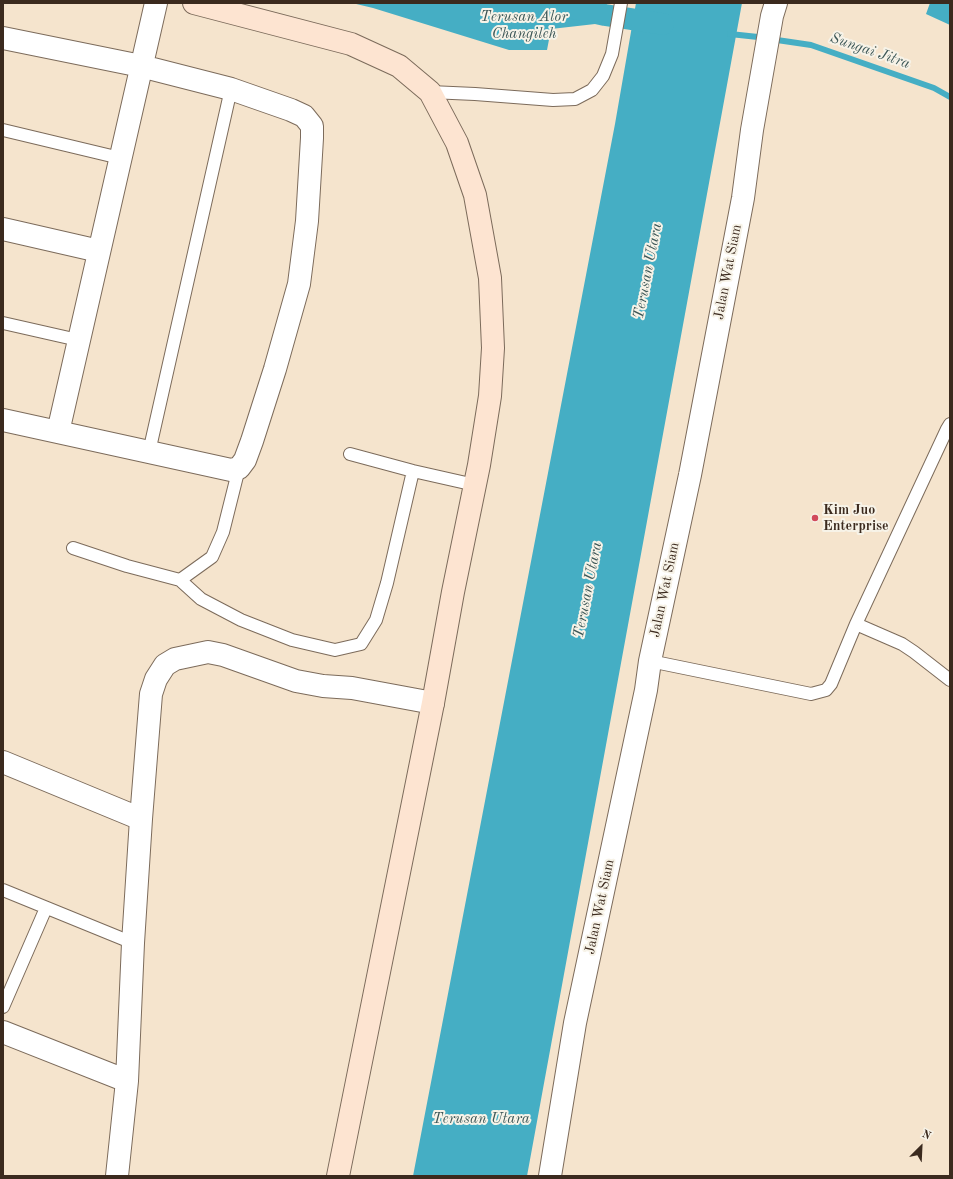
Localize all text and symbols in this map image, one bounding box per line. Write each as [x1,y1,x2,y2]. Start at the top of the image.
water label: Terusan Alor Changileh [480,8,568,43]
water label: Sungai Jitra [828,29,912,73]
water label: Terusan Utara [630,221,666,321]
street label: Jalan Wat Siam [711,223,745,321]
place label: Kim Juo Enterprise [823,502,889,534]
marker: Kim Juo Enterprise [810,513,820,523]
water label: Terusan Utara [570,540,606,640]
street label: Jalan Wat Siam [647,541,683,639]
street label: Jalan Wat Siam [582,858,618,956]
water label: Terusan Utara [432,1110,530,1128]
north arrow [901,1127,941,1167]
text: N [920,1129,932,1142]

